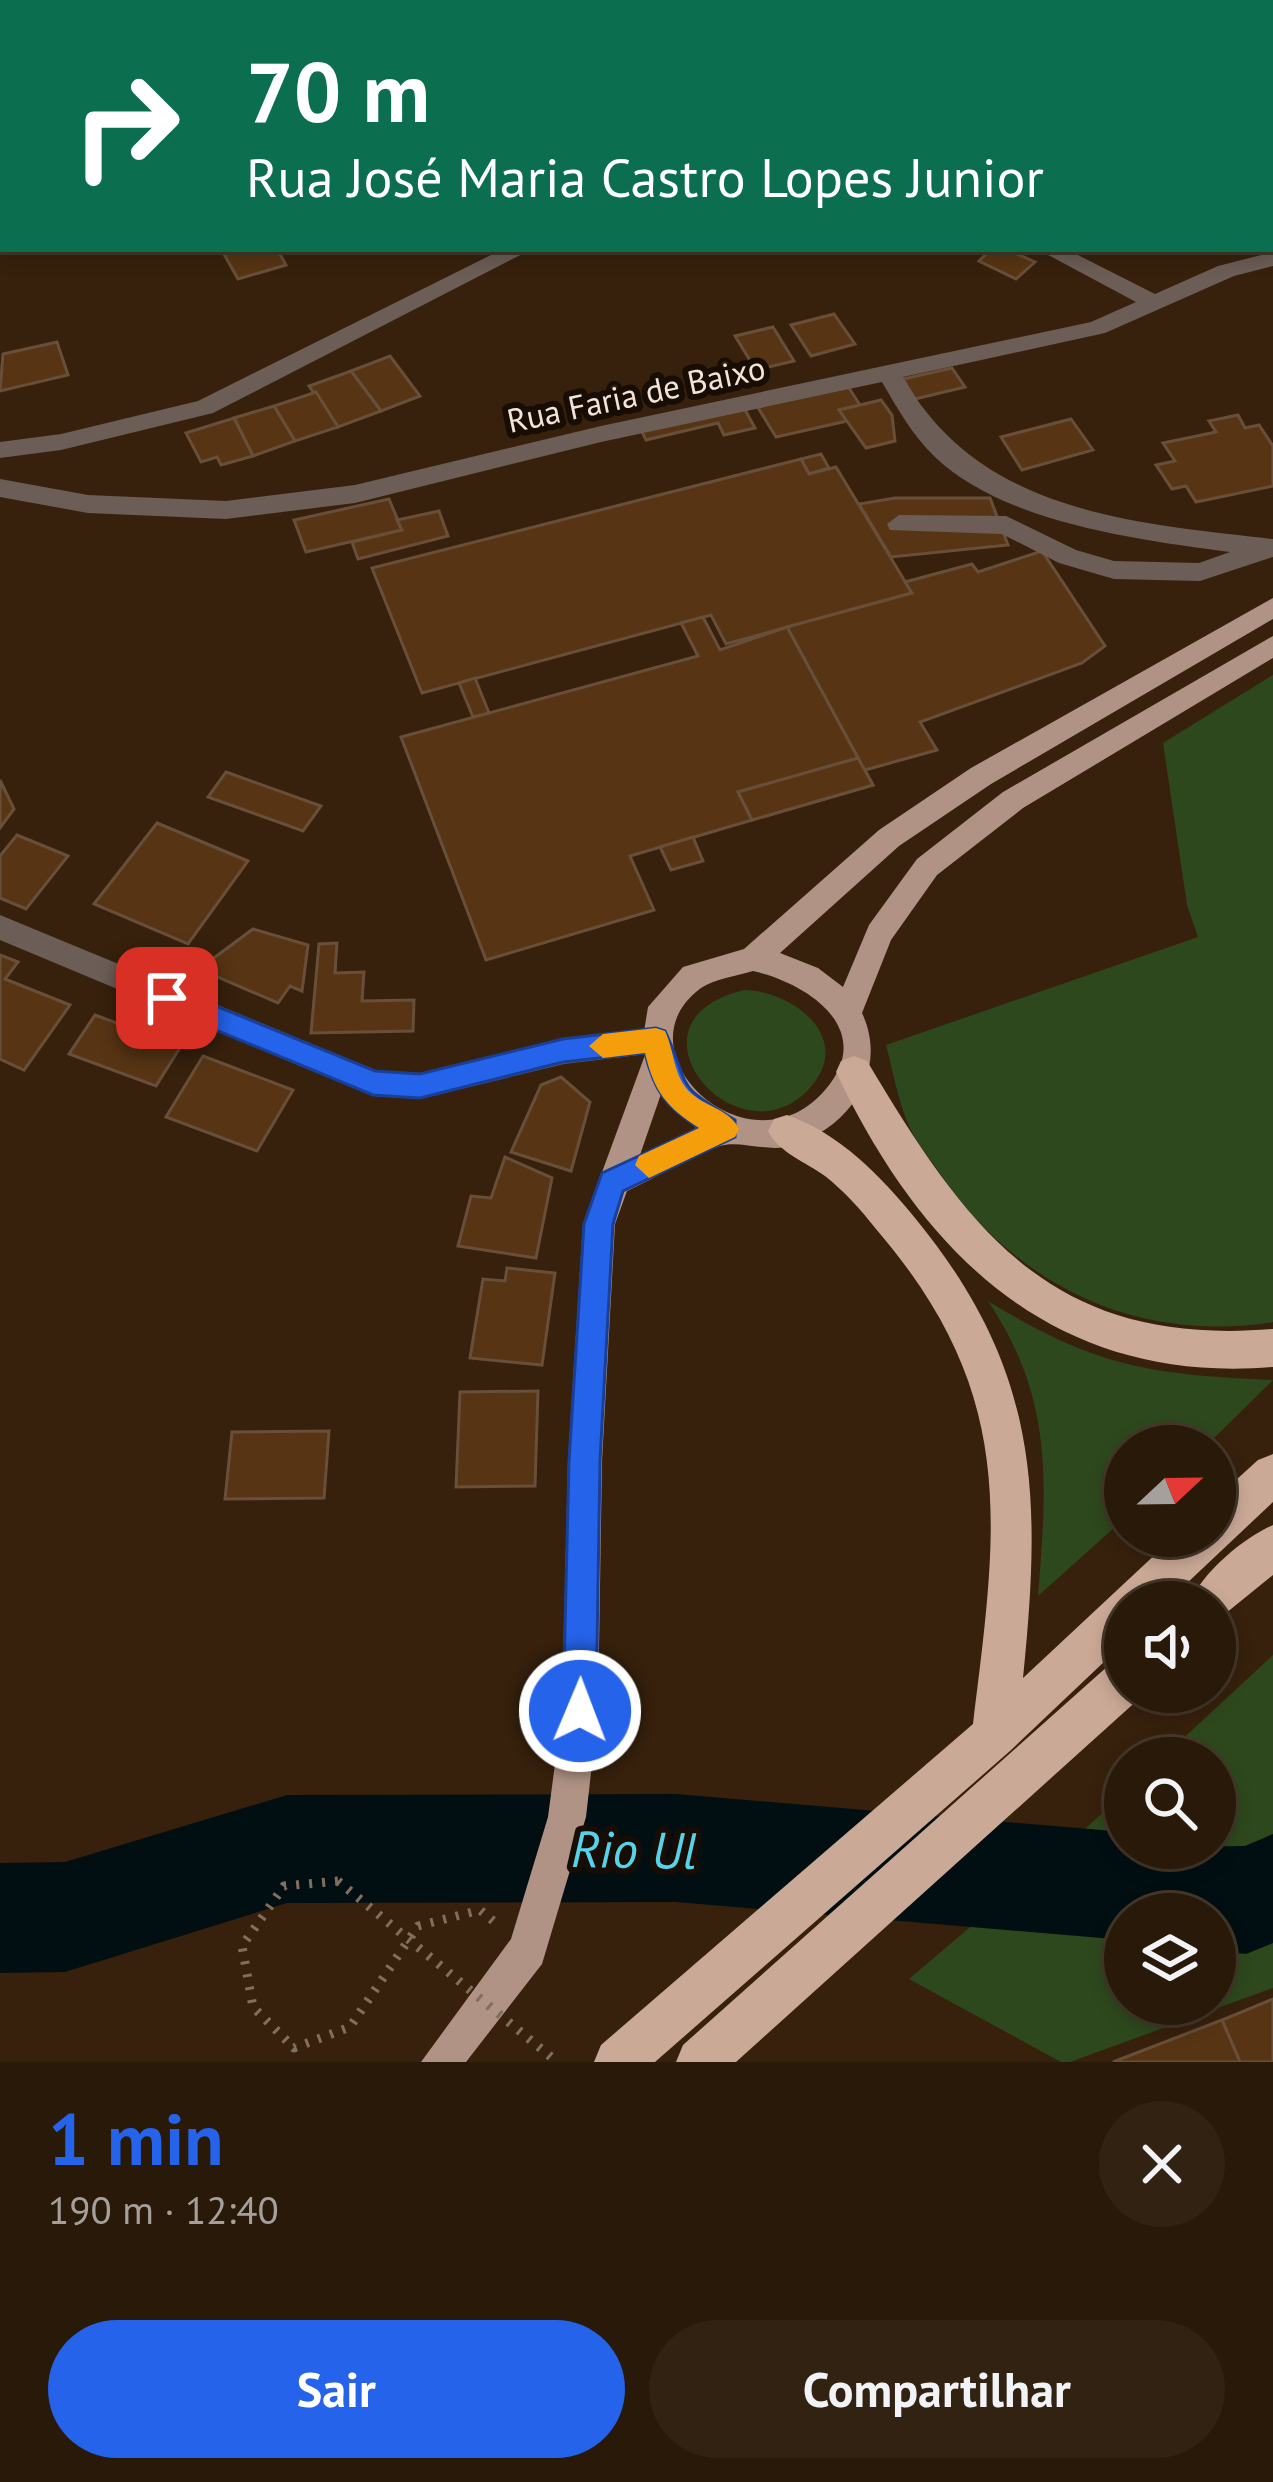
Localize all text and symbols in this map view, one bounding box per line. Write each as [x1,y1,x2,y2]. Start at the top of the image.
text: 70 m [246,36,430,145]
icon: right [48,48,204,204]
text: Rua José Maria Castro Lopes Junior [246,142,1044,212]
street label: Rua Faria de Baixo [503,345,769,442]
pin [116,947,218,1049]
icon: arrive [134,965,200,1031]
north arrow [1104,1425,1236,1557]
map controls [1104,1425,1236,2025]
button: sound [1104,1581,1236,1713]
position arrow [517,1648,643,1774]
button: search [1104,1737,1236,1869]
water label: Rio Ul [571,1815,697,1883]
button: layers [1104,1893,1236,2025]
text: 1 min [48,2092,224,2185]
button: close [1099,2101,1225,2227]
text: 190 m · 12:40 [48,2184,279,2235]
button: Sair [48,2320,625,2458]
button: Compartilhar [649,2320,1225,2458]

